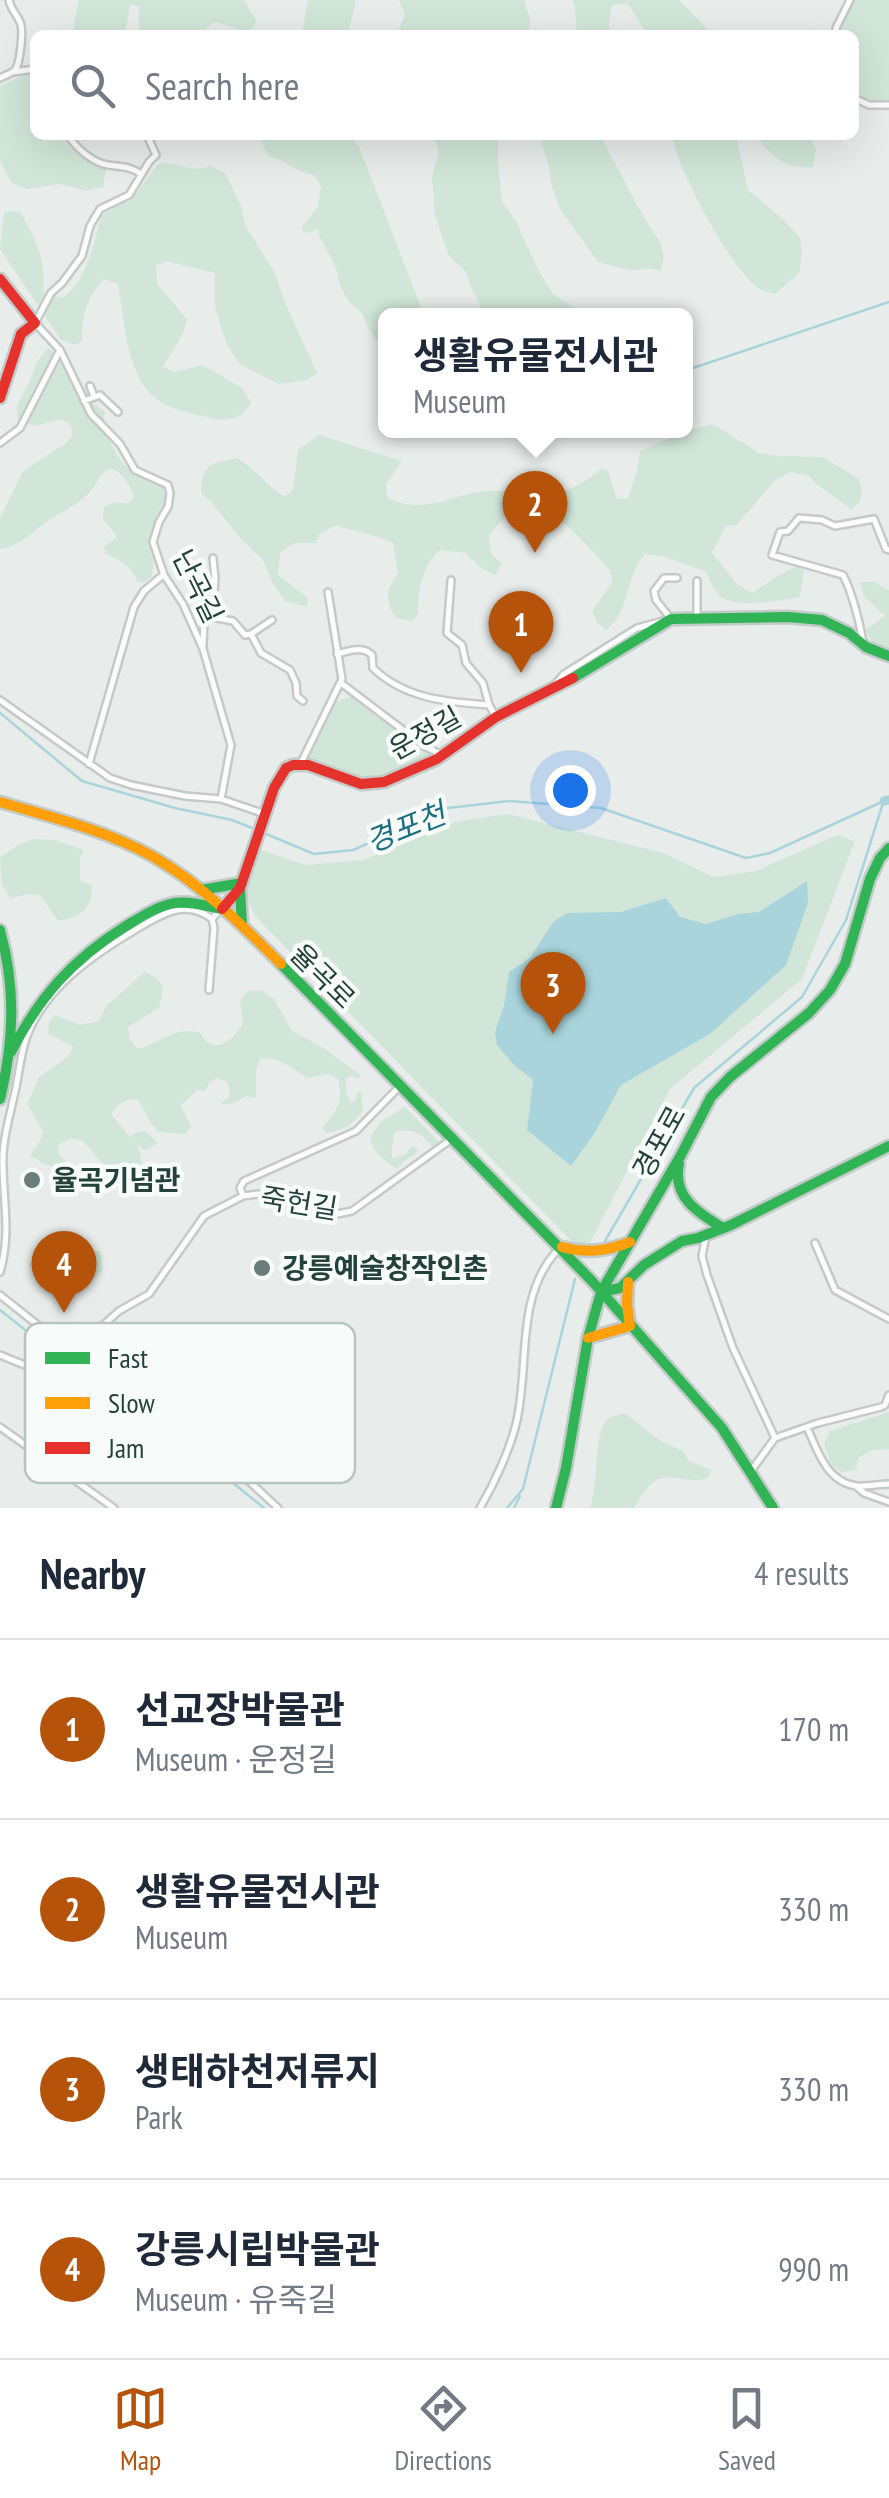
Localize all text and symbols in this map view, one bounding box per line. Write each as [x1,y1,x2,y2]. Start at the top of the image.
search box [30,30,859,140]
icon: search [65,58,120,113]
text: Search here [145,61,299,110]
popup [378,308,693,438]
text: 생활유물전시관 [413,330,658,379]
text: Museum [413,380,506,422]
pin: 2 [502,470,568,553]
street label: 난곡길 [165,543,232,629]
pin: 1 [488,590,554,673]
street label: 운정길 [382,698,468,767]
your location [545,765,596,816]
water label: 경포천 [360,792,454,860]
street label: 율곡로 [283,935,364,1016]
pin: 3 [520,952,586,1034]
street label: 경포로 [624,1099,693,1185]
place label: 율곡기념관 [52,1161,181,1198]
marker: 율곡기념관 [21,1169,43,1191]
street label: 죽헌길 [258,1178,340,1227]
pin: 4 [32,1230,96,1313]
place label: 강릉예술창작인촌 [282,1249,488,1286]
marker: 강릉예술창작인촌 [251,1257,273,1279]
legend [25,1323,355,1483]
text: Fast [108,1339,148,1376]
text: Slow [108,1384,155,1421]
text: Jam [107,1429,144,1466]
text: Nearby [40,1546,145,1601]
text: 4 results [754,1552,849,1594]
text: 선교장박물관 [135,1684,345,1733]
text: 1 [65,1708,80,1750]
text: 170 m [778,1708,849,1750]
text: Museum · 운정길 [135,1738,337,1780]
text: 생활유물전시관 [135,1866,380,1915]
text: 2 [65,1888,80,1930]
text: 330 m [778,1888,849,1930]
text: Museum [135,1916,228,1958]
text: 생태하천저류지 [135,2046,380,2095]
text: 3 [65,2068,80,2110]
text: 330 m [778,2068,849,2110]
text: Park [135,2096,183,2138]
text: 강릉시립박물관 [135,2224,380,2273]
text: 4 [65,2248,80,2290]
text: 990 m [778,2248,849,2290]
text: Museum · 유죽길 [135,2278,337,2320]
tab: Map [113,2381,168,2478]
tab: Directions [394,2381,492,2478]
tab: Saved [718,2381,776,2478]

